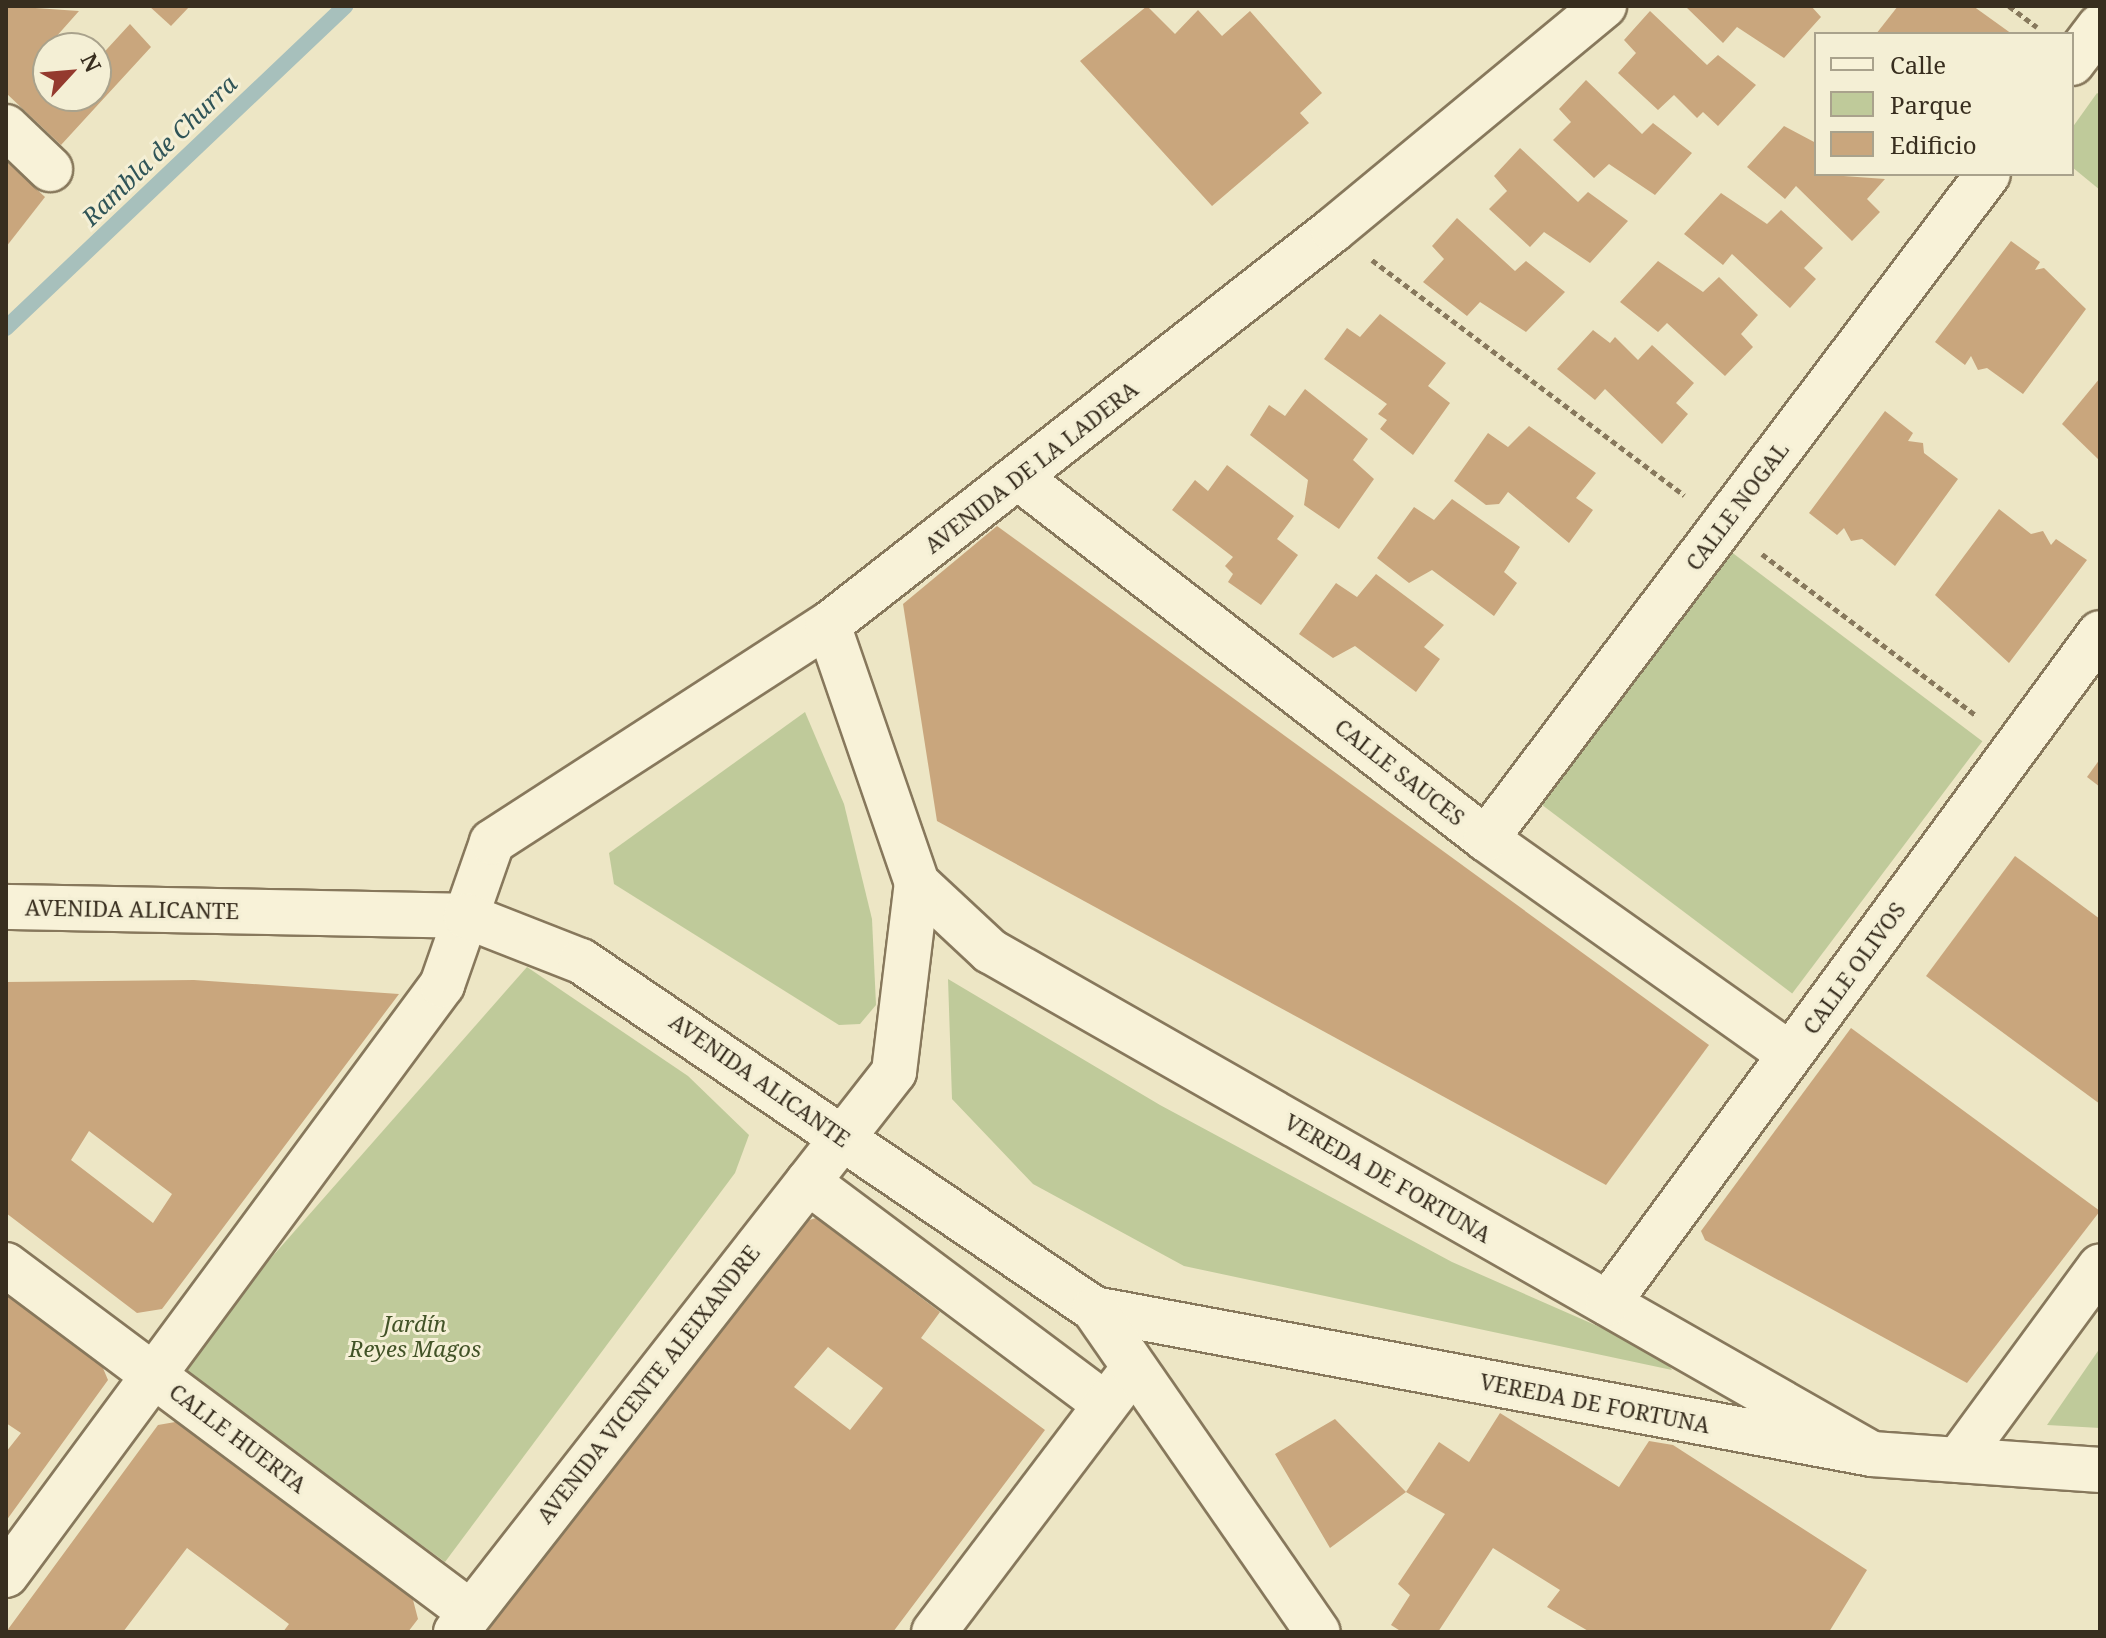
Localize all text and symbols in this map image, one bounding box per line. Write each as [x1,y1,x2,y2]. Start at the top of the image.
north arrow [32,32,112,112]
legend [1814,32,2074,176]
text: N [74,48,109,77]
text: Calle [1890,48,1946,81]
water label: Rambla de Churra [76,69,242,231]
text: Parque [1890,88,1972,121]
text: Edificio [1890,128,1977,161]
street label: AVENIDA DE LA LADERA [919,376,1143,558]
street label: CALLE NOGAL [1680,437,1794,575]
street label: CALLE SAUCES [1330,713,1470,831]
street label: AVENIDA ALICANTE [25,894,239,924]
street label: CALLE OLIVOS [1797,897,1911,1039]
street label: AVENIDA ALICANTE [665,1008,855,1152]
street label: VEREDA DE FORTUNA [1280,1108,1496,1248]
street label: AVENIDA VICENTE ALEIXANDRE [531,1240,765,1528]
park label: Jardín Reyes Magos [349,1310,481,1362]
street label: VEREDA DE FORTUNA [1478,1368,1712,1438]
street label: CALLE HUERTA [164,1378,312,1498]

